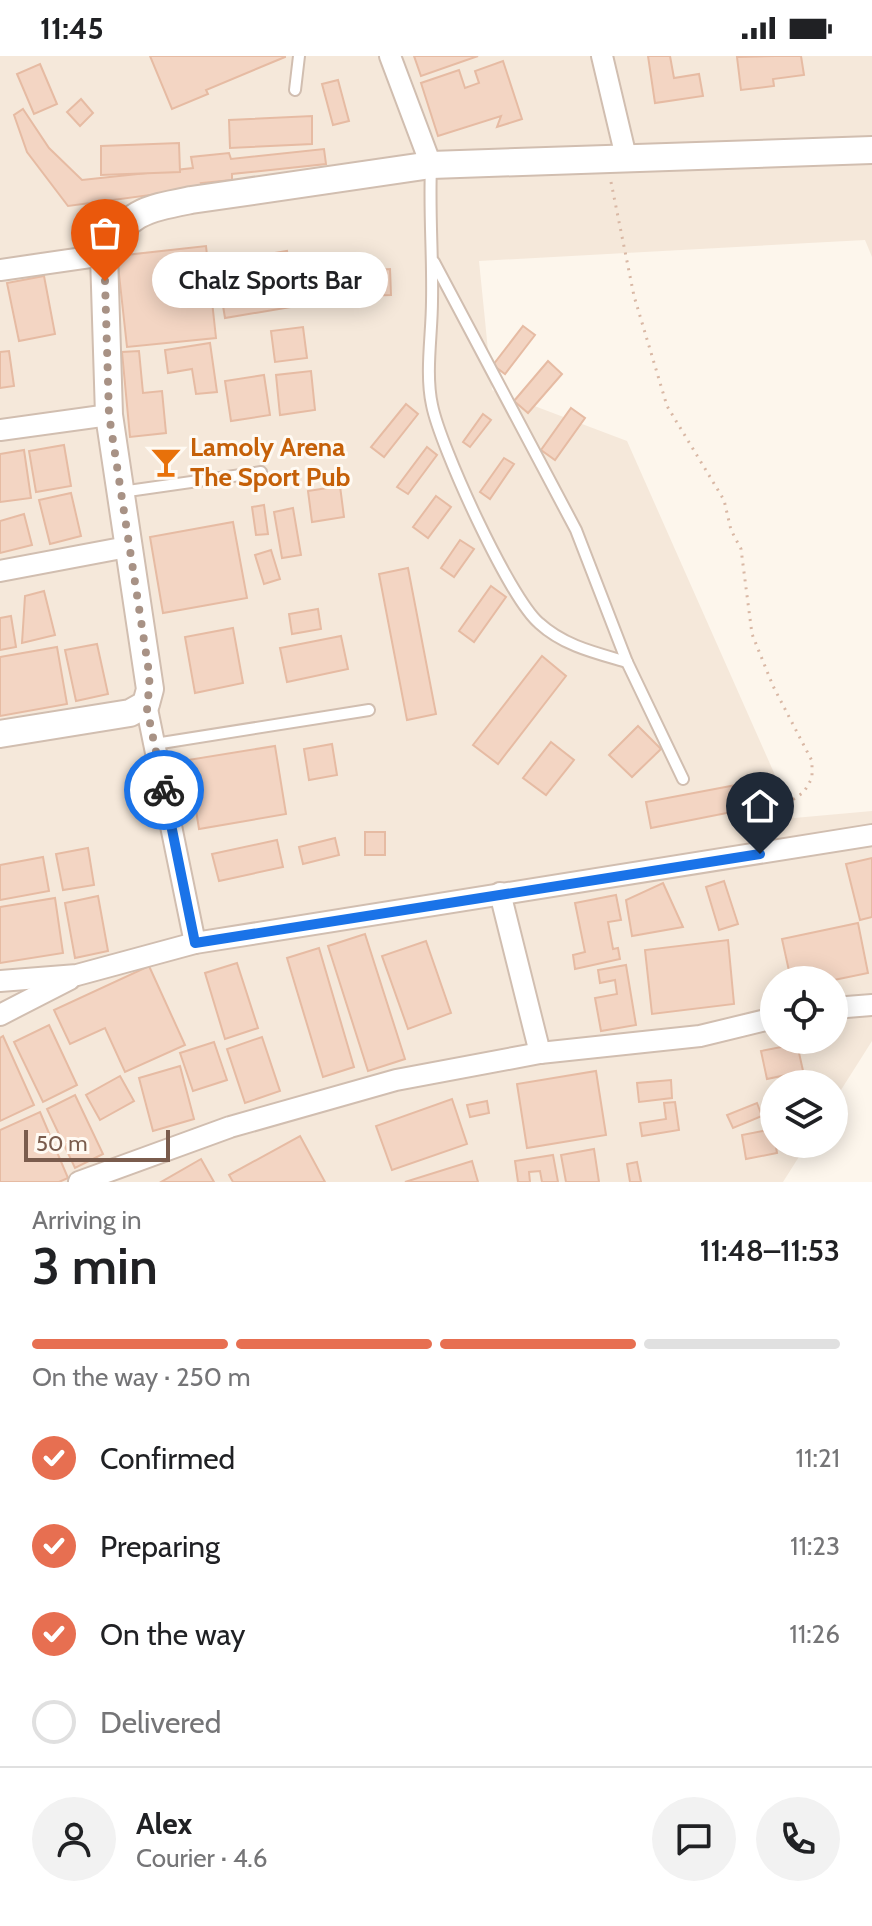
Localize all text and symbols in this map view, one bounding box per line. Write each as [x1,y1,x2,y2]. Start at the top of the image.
text: 11:45 [40,10,104,47]
pin [71,199,139,281]
icon: bag [83,211,127,255]
callout: Chalz Sports Bar [153,253,389,309]
text: Chalz Sports Bar [178,264,362,296]
place label: Lamoly Arena The Sport Pub [190,431,351,493]
bar icon: Lamoly Arena The Sport Pub [149,445,183,479]
courier [124,750,204,830]
icon: bike [142,768,186,812]
pin [726,772,794,854]
icon: home [738,784,782,828]
map controls [760,966,848,1158]
button: locate [760,966,848,1054]
button: layers [760,1070,848,1158]
scale bar [24,1126,170,1162]
text: 50 m [36,1130,88,1157]
text: Arriving in [32,1204,142,1236]
text: 11:48–11:53 [700,1232,840,1269]
text: 3 min [32,1234,158,1297]
text: On the way · 250 m [32,1361,250,1393]
icon: check [32,1436,76,1480]
text: Confirmed [100,1440,235,1477]
text: 11:21 [796,1442,840,1474]
icon: check [32,1524,76,1568]
text: Preparing [100,1528,220,1565]
text: 11:23 [790,1530,840,1562]
icon: check [32,1612,76,1656]
text: On the way [100,1616,245,1653]
text: 11:26 [789,1618,840,1650]
text: Delivered [100,1704,221,1741]
button: person [32,1797,116,1881]
button: chat [652,1797,736,1881]
button: phone [756,1797,840,1881]
text: Alex [136,1805,192,1842]
text: Courier · 4.6 [136,1842,268,1874]

